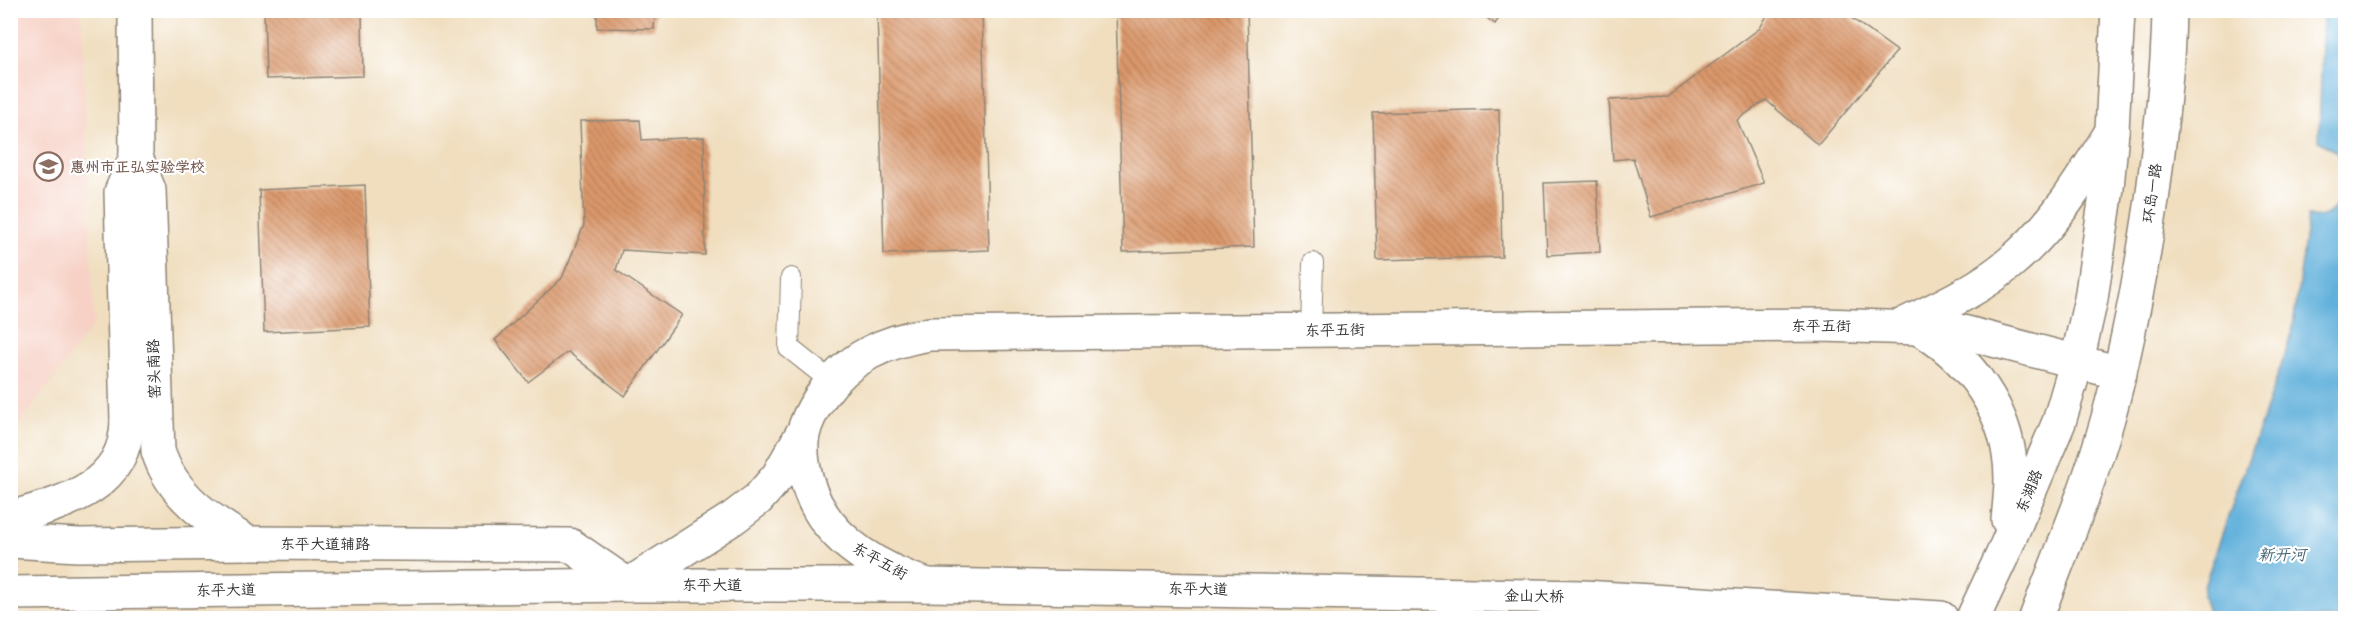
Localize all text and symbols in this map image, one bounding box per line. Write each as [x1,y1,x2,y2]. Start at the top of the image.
school or university icon: 惠州市正弘实验学校 [33,151,65,183]
place label: 惠州市正弘实验学校 [70,154,205,177]
street label: 环岛一路 [2135,161,2166,224]
street label: 东平五街 [1791,313,1851,336]
street label: 东平五街 [1305,316,1365,341]
street label: 窑头南路 [140,339,165,399]
street label: 东湖路 [2008,465,2047,516]
street label: 东平大道辅路 [280,531,370,554]
street label: 东平五街 [849,535,913,584]
water label: 新开河 [2258,541,2309,565]
street label: 东平大道 [682,572,742,595]
street label: 东平大道 [1168,575,1228,600]
street label: 东平大道 [196,576,256,601]
street label: 金山大桥 [1504,582,1564,607]

